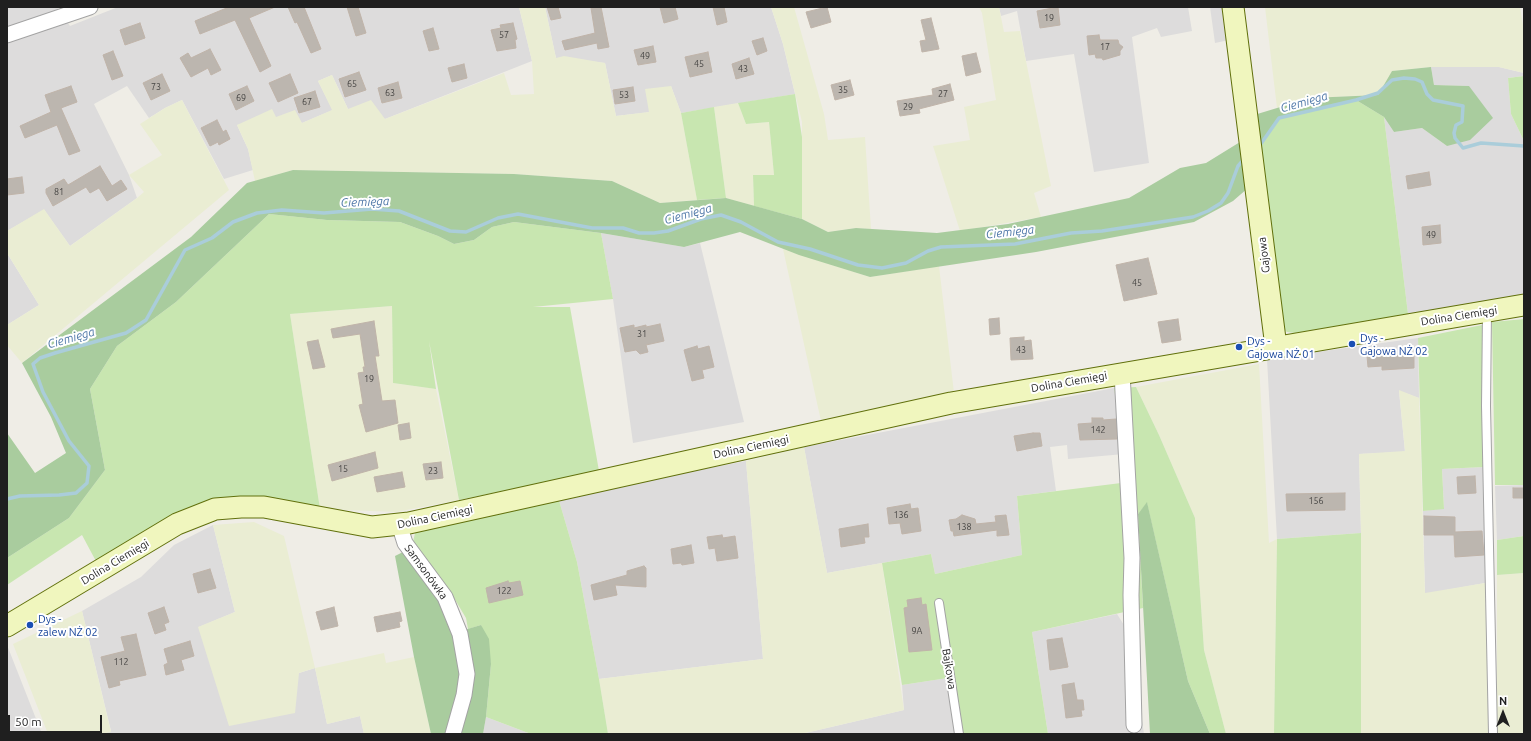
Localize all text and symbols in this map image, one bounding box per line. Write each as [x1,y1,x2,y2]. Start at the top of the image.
house number: 19 [1044,13,1054,23]
house number: 57 [499,30,509,40]
house number: 17 [1100,42,1110,52]
house number: 49 [640,51,650,61]
house number: 45 [694,59,704,69]
house number: 43 [738,64,748,74]
house number: 65 [347,79,357,89]
house number: 73 [151,82,161,92]
house number: 35 [838,85,848,95]
house number: 63 [385,88,395,98]
water label: Ciemięga [1279,88,1329,116]
house number: 27 [938,89,948,99]
house number: 53 [619,90,629,100]
house number: 69 [236,93,246,103]
house number: 67 [302,97,312,107]
house number: 29 [903,102,913,112]
house number: 81 [54,187,64,197]
water label: Ciemięga [340,194,390,210]
water label: Ciemięga [663,201,713,227]
water label: Ciemięga [985,222,1035,242]
house number: 49 [1426,230,1436,240]
street label: Gajowa [1255,236,1273,274]
house number: 45 [1132,278,1142,288]
street label: Dolina Ciemięgi [1420,303,1498,329]
water label: Ciemięga [46,324,96,352]
house number: 31 [637,329,647,339]
place label: Dys - Gajowa NŻ 02 [1360,331,1428,357]
place label: Dys - Gajowa NŻ 01 [1247,334,1315,360]
marker: Dys - Gajowa NŻ 02 [1347,339,1357,349]
marker: Dys - Gajowa NŻ 01 [1234,342,1244,352]
house number: 43 [1016,345,1026,355]
street label: Dolina Ciemięgi [1030,369,1108,395]
house number: 19 [364,374,374,384]
house number: 142 [1090,425,1106,435]
street label: Dolina Ciemięgi [712,433,790,461]
house number: 15 [338,464,348,474]
house number: 23 [428,466,438,476]
house number: 156 [1308,496,1324,506]
street label: Dolina Ciemięgi [396,503,474,531]
house number: 136 [893,510,909,520]
house number: 138 [956,522,972,532]
street label: Dolina Ciemięgi [79,537,151,587]
street label: Samsonówka [402,542,450,602]
house number: 122 [496,586,512,596]
place label: Dys - zalew NŻ 02 [38,612,98,638]
marker: Dys - zalew NŻ 02 [25,620,35,630]
house number: 9A [912,626,922,636]
street label: Bajkowa [939,648,959,690]
house number: 112 [113,657,129,667]
north arrow [1483,693,1523,733]
text: N [1499,695,1507,707]
scale bar [10,707,104,733]
text: 50 m [15,715,42,728]

